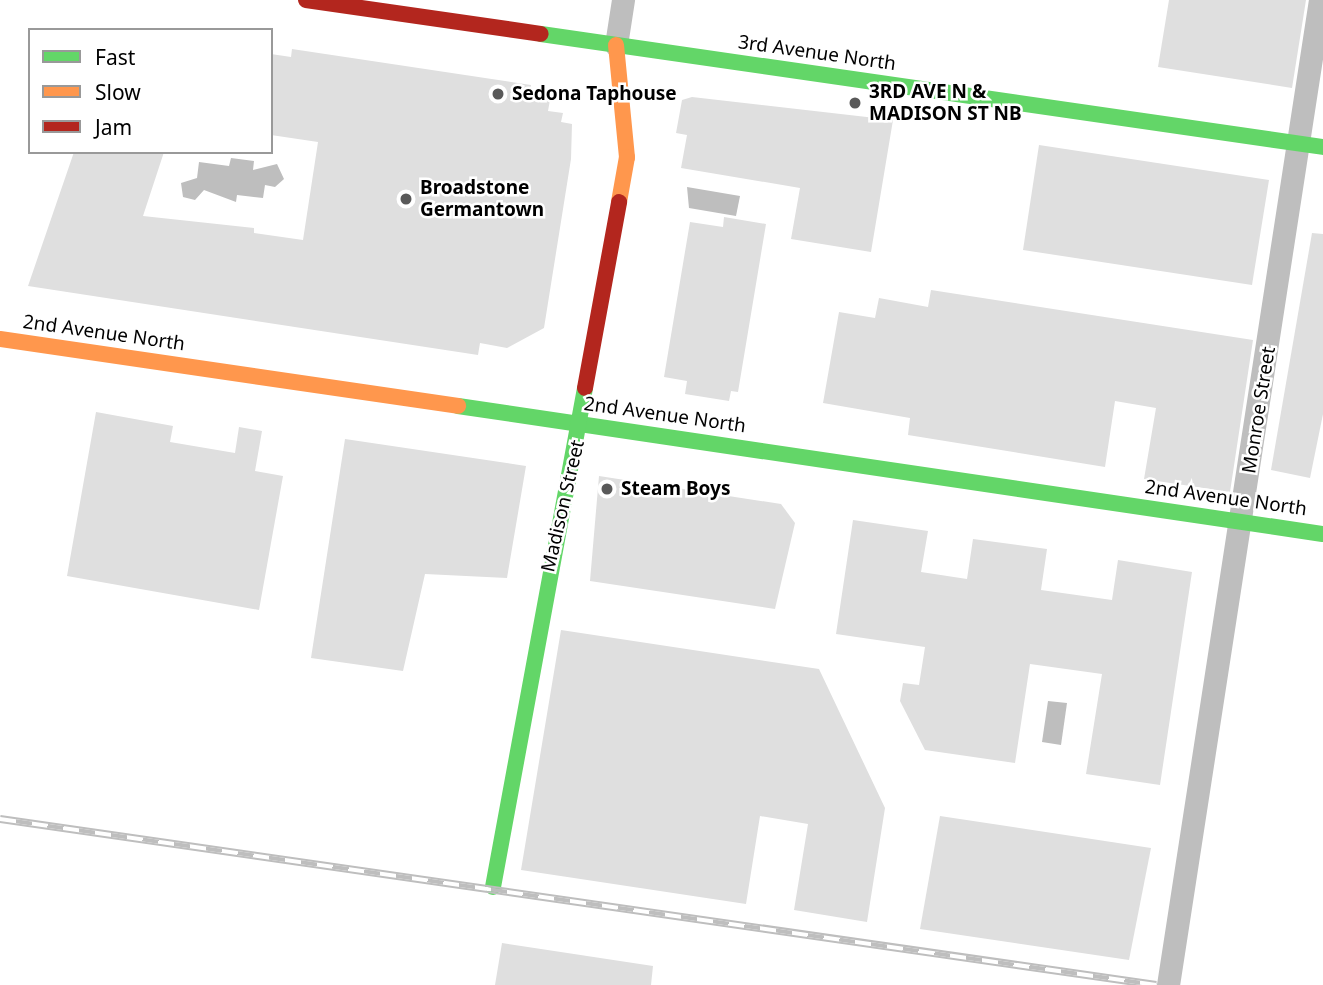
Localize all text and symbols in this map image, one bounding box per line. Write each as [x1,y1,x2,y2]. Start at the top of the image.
legend [28,28,273,154]
street label: 3rd Avenue North [737,31,897,75]
text: Fast [95,43,135,71]
text: Slow [95,78,141,106]
place label: 3RD AVE N & MADISON ST NB [869,81,1022,125]
place label: Sedona Taphouse [512,83,677,105]
marker: Sedona Taphouse [490,86,506,102]
marker: 3RD AVE N & MADISON ST NB [847,95,863,111]
text: Jam [95,113,132,141]
place label: Broadstone Germantown [420,177,544,221]
marker: Broadstone Germantown [398,191,414,207]
street label: 2nd Avenue North [22,310,186,356]
street label: Monroe Street [1238,345,1280,475]
street label: 2nd Avenue North [583,392,747,438]
street label: Madison Street [537,438,589,574]
street label: 2nd Avenue North [1144,475,1308,521]
place label: Steam Boys [621,478,730,500]
marker: Steam Boys [599,481,615,497]

